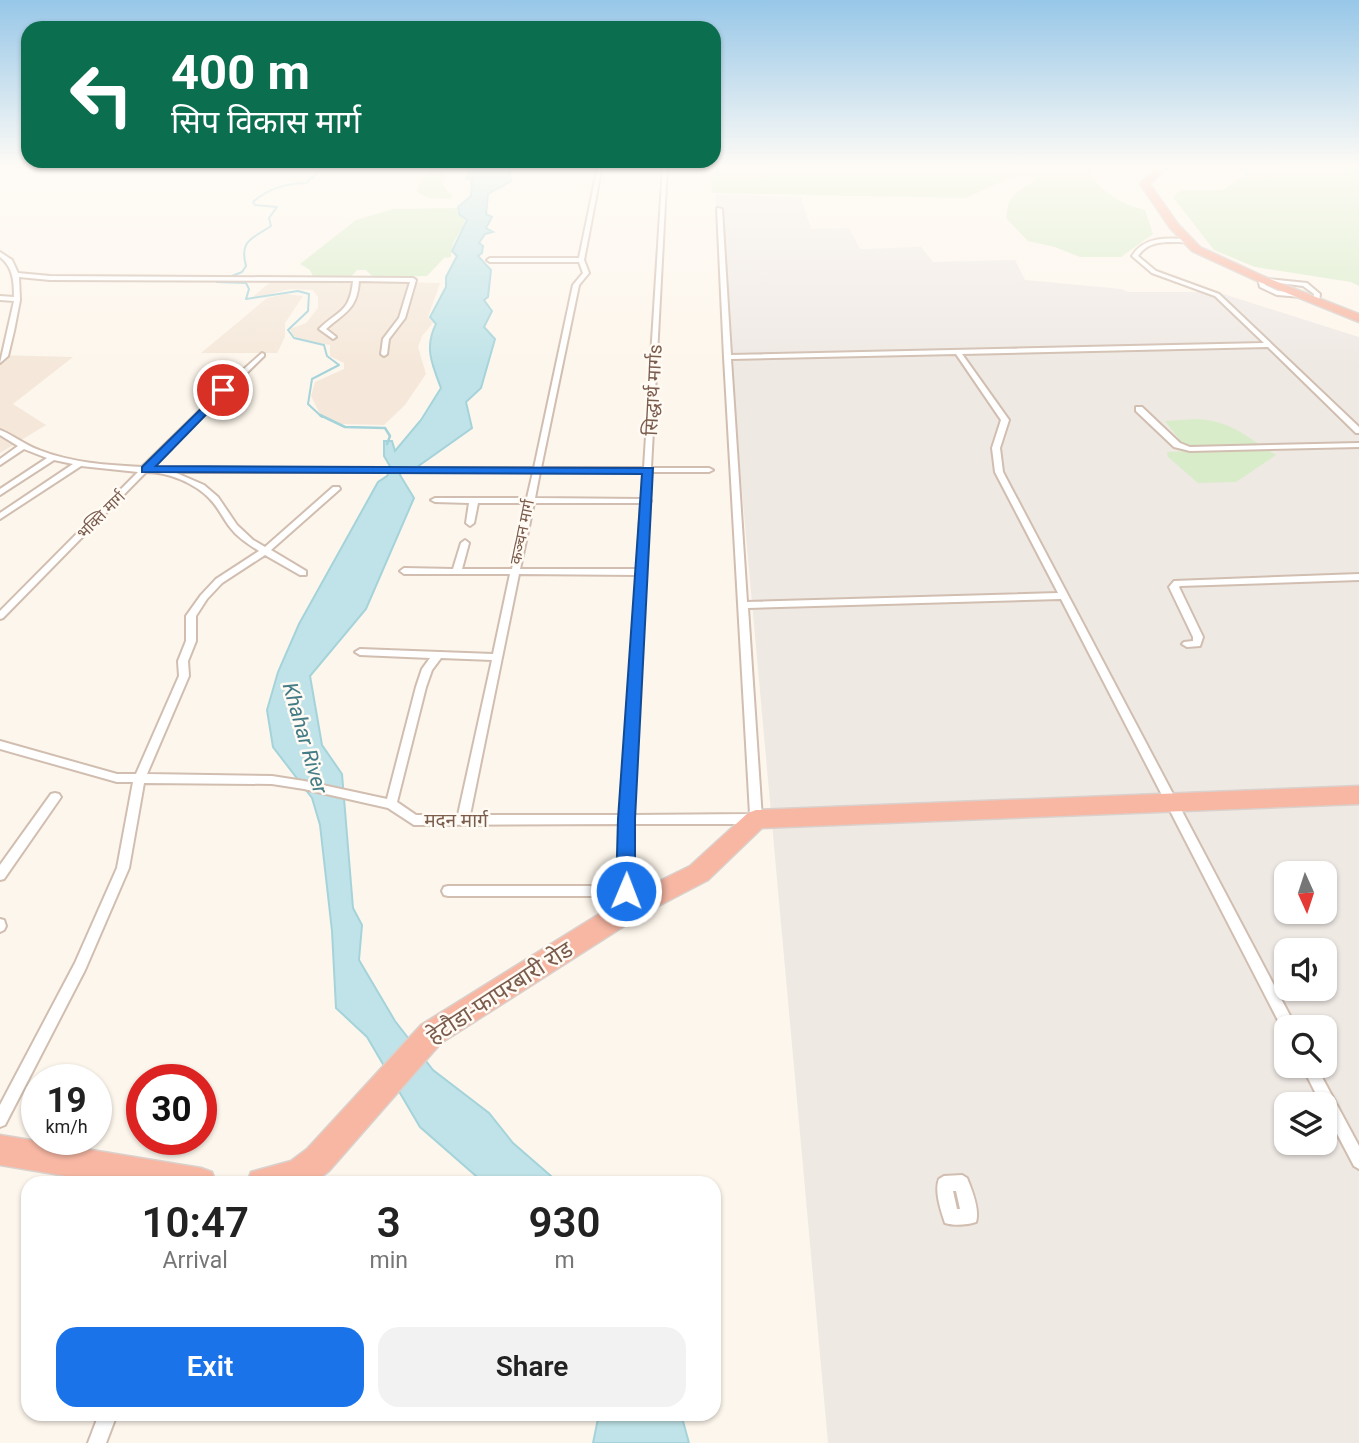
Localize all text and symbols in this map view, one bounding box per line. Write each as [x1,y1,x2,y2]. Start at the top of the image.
text: 400 m [171,44,310,101]
icon: left [56,49,147,140]
text: सिप विकास मार्ग [171,103,361,141]
street label: सिद्धार्थ मार्गs [639,344,667,436]
pin [193,360,253,420]
icon: arrive [204,371,242,409]
street label: भक्ति मार्ग [73,486,130,543]
street label: कञ्चन मार्ग [506,497,538,566]
water label: Khahar River [278,680,333,797]
street label: मदन मार्ग [424,809,489,832]
position arrow [589,854,663,928]
north arrow [1274,861,1337,924]
map controls [1274,861,1337,1155]
street label: हेटौडा-फापरबारी रोड [422,935,579,1050]
button: sound [1274,938,1337,1001]
button: search [1274,1015,1337,1078]
speed limit sign: 30 [126,1064,217,1155]
text: 19 [46,1080,87,1121]
button: layers [1274,1092,1337,1155]
text: km/h [45,1116,88,1137]
text: 10:47 [142,1198,249,1247]
text: 3 [377,1198,401,1247]
text: 930 [528,1198,600,1247]
text: Arrival [163,1247,228,1274]
text: min [369,1247,408,1274]
text: m [554,1247,575,1274]
button: Exit [56,1327,364,1407]
button: Share [378,1327,686,1407]

